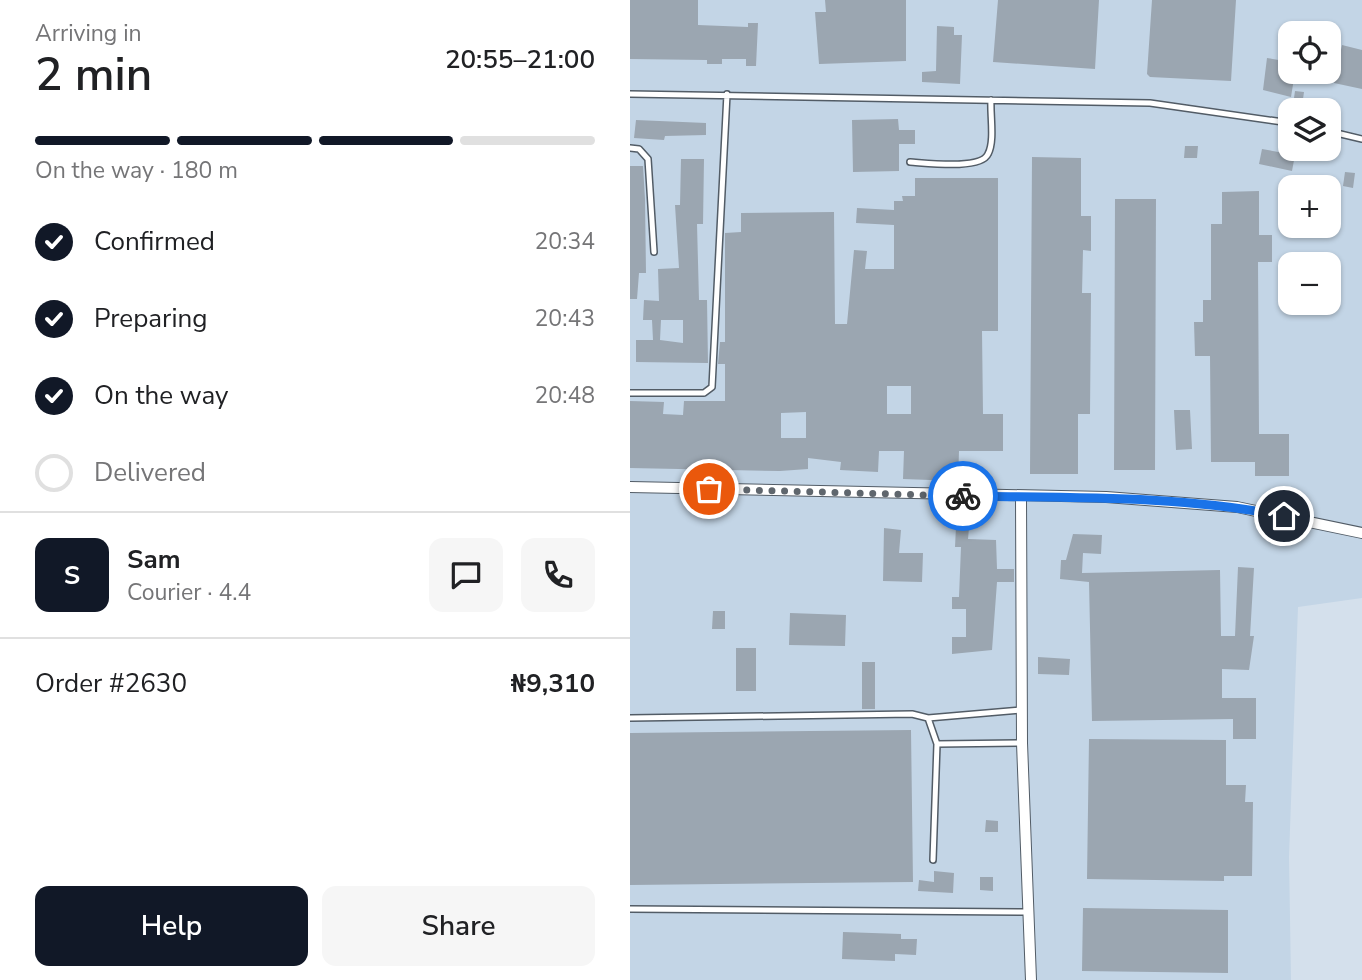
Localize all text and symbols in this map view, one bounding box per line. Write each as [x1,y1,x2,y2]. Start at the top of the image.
text: Arriving in [35,18,142,49]
map controls [1278,21,1341,315]
button: locate [1278,21,1341,84]
text: 20:55–21:00 [445,42,595,77]
text: 2 min [35,43,152,106]
button: layers [1278,98,1341,161]
text: On the way · 180 m [35,155,238,186]
button: + [1278,175,1341,238]
icon: check [35,223,73,261]
text: Confirmed [94,224,215,259]
text: 20:34 [535,226,595,257]
button: − [1278,252,1341,315]
icon: check [35,300,73,338]
text: Preparing [94,301,207,336]
text: 20:43 [535,303,595,334]
icon: check [35,377,73,415]
text: On the way [94,378,228,413]
text: 20:48 [535,380,595,411]
text: Delivered [94,455,206,490]
pin [679,459,739,519]
courier [928,461,998,531]
icon: bag [690,470,728,508]
icon: bike [944,477,982,515]
pin [1254,486,1314,546]
icon: home [1265,497,1303,535]
button: chat [429,538,503,612]
button: phone [521,538,595,612]
text: Sam [127,542,180,577]
text: S [64,558,80,593]
text: Courier · 4.4 [127,577,251,608]
text: Order #2630 [35,666,187,701]
text: ₦9,310 [511,666,595,701]
button: Help [35,886,308,966]
button: Share [322,886,595,966]

